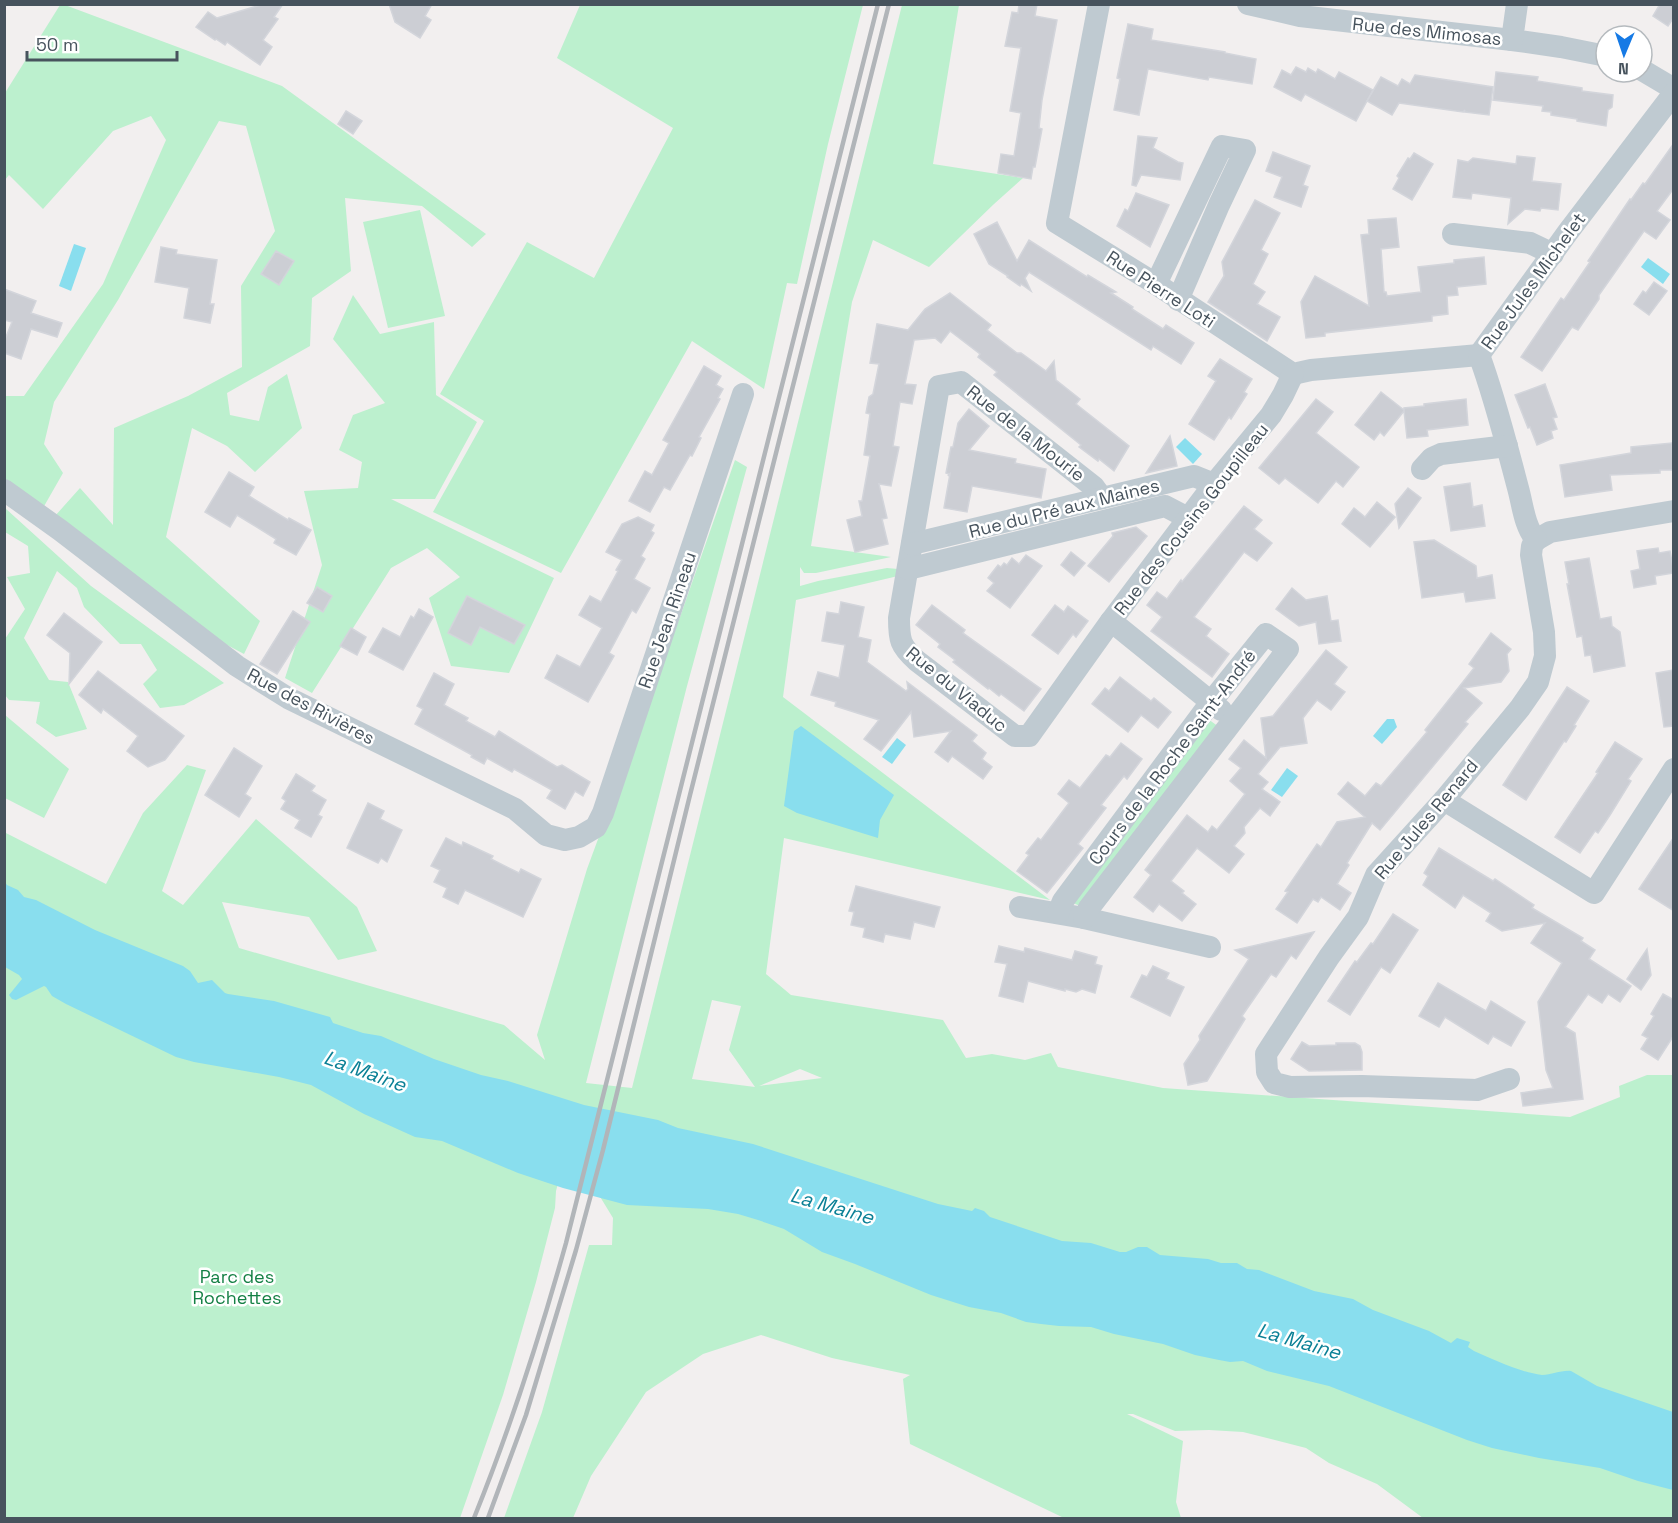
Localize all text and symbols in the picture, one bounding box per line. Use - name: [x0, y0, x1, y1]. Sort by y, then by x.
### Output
- street label: Rue des Mimosas: [1351, 12, 1503, 50]
- scale bar: [27, 24, 177, 62]
- north arrow: [1594, 24, 1654, 84]
- text: 50 m: [36, 33, 78, 56]
- text: N: [1618, 58, 1629, 79]
- street label: Rue Jules Michelet: [1476, 208, 1590, 354]
- street label: Rue Pierre Loti: [1102, 245, 1220, 333]
- street label: Rue de la Mourie: [962, 380, 1090, 486]
- street label: Rue des Cousins Goupilleau: [1109, 418, 1273, 620]
- street label: Rue du Pré aux Maines: [966, 473, 1162, 543]
- street label: Rue Jean Rineau: [633, 549, 701, 691]
- street label: Rue du Viaduc: [902, 641, 1012, 737]
- street label: Cours de la Roche Saint-André: [1083, 645, 1261, 869]
- street label: Rue des Rivières: [243, 663, 379, 749]
- street label: Rue Jules Renard: [1369, 754, 1483, 884]
- water label: La Maine: [320, 1044, 411, 1098]
- water label: La Maine: [787, 1182, 878, 1231]
- park label: Parc des Rochettes: [192, 1265, 282, 1309]
- water label: La Maine: [1254, 1317, 1345, 1366]

